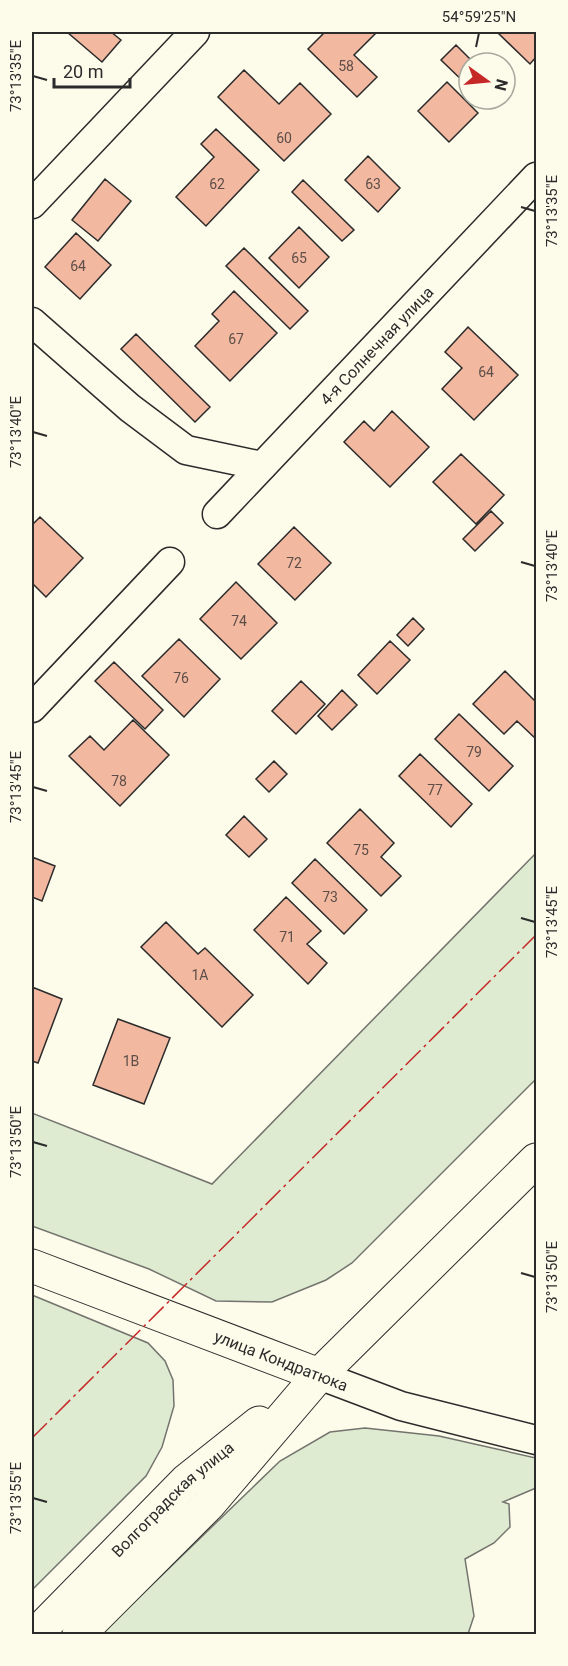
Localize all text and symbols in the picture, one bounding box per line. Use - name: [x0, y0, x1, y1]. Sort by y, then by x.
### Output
- text: 54°59'25"N: [442, 8, 516, 26]
- text: 73°13'35"E: [7, 39, 25, 112]
- scale bar: [54, 51, 130, 89]
- north arrow: [457, 51, 517, 111]
- house number: 58: [338, 58, 354, 74]
- text: 20 m: [63, 61, 103, 82]
- text: N: [490, 77, 512, 93]
- house number: 60: [276, 130, 292, 146]
- text: 73°13'35"E: [543, 174, 561, 247]
- house number: 62: [209, 176, 225, 192]
- house number: 63: [365, 176, 381, 192]
- house number: 65: [291, 250, 307, 266]
- house number: 64: [70, 258, 86, 274]
- street label: 4-я Солнечная улица: [316, 282, 437, 409]
- house number: 67: [228, 331, 244, 347]
- house number: 64: [478, 364, 494, 380]
- text: 73°13'40"E: [7, 395, 25, 468]
- text: 73°13'40"E: [543, 529, 561, 602]
- house number: 72: [286, 555, 302, 571]
- house number: 74: [231, 613, 247, 629]
- house number: 76: [173, 670, 189, 686]
- house number: 79: [466, 744, 482, 760]
- text: 73°13'45"E: [7, 750, 25, 823]
- house number: 78: [111, 773, 127, 789]
- house number: 77: [427, 782, 443, 798]
- house number: 75: [353, 842, 369, 858]
- text: 73°13'45"E: [543, 885, 561, 958]
- house number: 73: [322, 889, 338, 905]
- house number: 71: [279, 929, 295, 945]
- house number: 1А: [191, 967, 209, 983]
- house number: 1В: [123, 1053, 139, 1069]
- text: 73°13'50"E: [7, 1105, 25, 1178]
- text: 73°13'50"E: [543, 1240, 561, 1313]
- street label: улица Кондратюка: [211, 1327, 351, 1395]
- street label: Волгоградская улица: [107, 1438, 237, 1561]
- text: 73°13'55"E: [7, 1461, 25, 1534]

